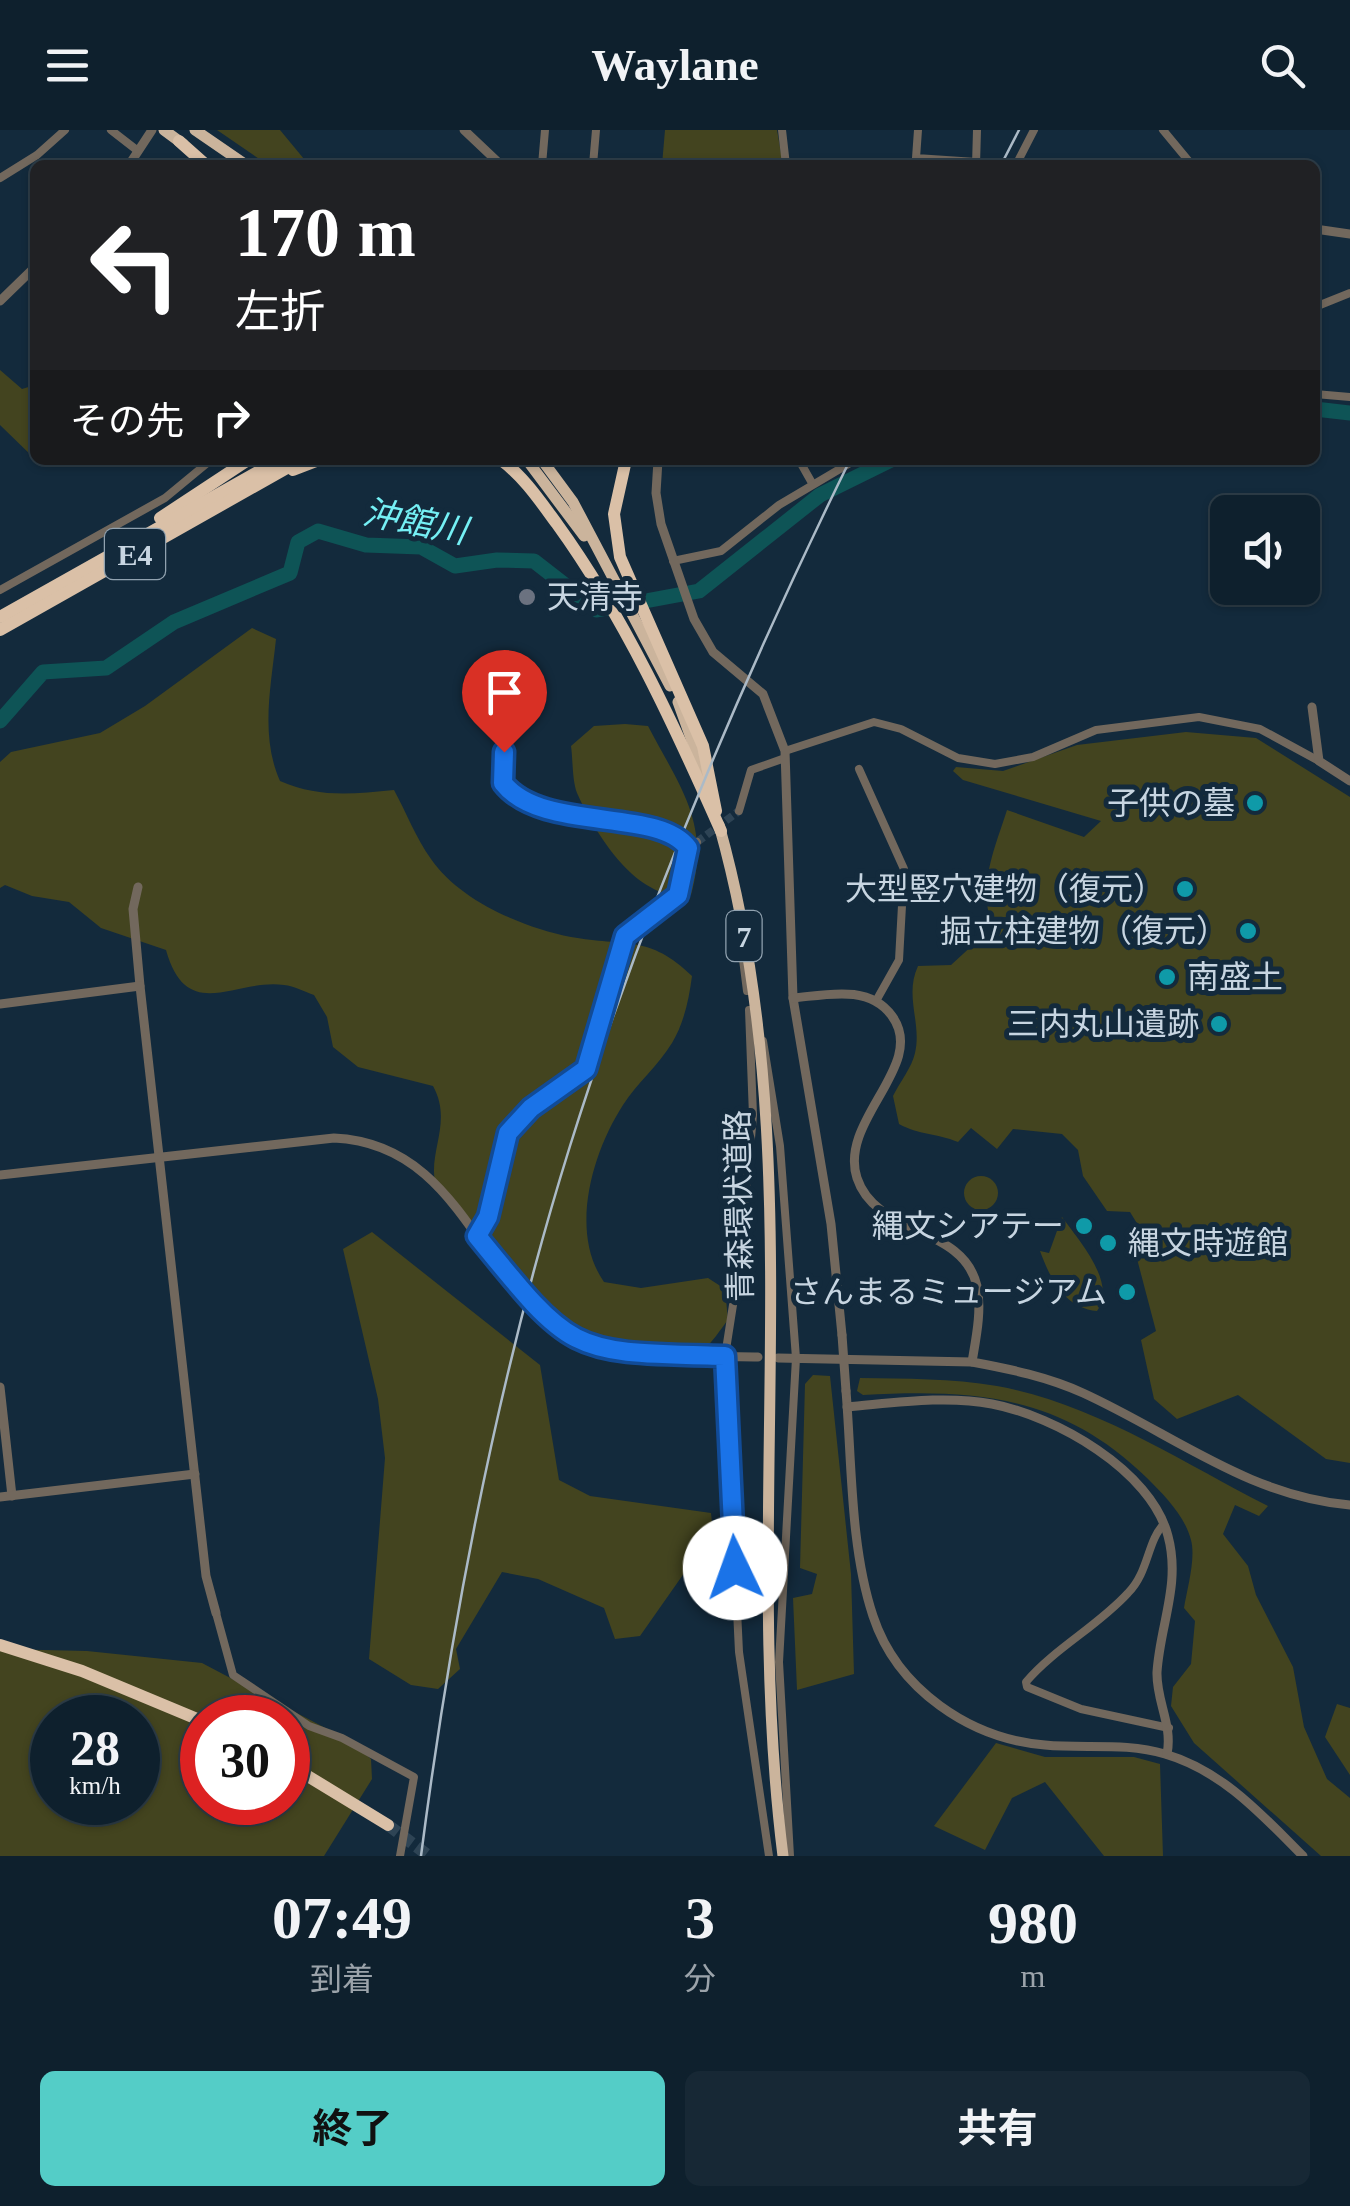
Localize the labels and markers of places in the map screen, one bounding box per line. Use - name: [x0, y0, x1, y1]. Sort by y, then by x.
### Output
- place label: 天清寺: [547, 579, 643, 615]
- marker: 天清寺: [516, 586, 538, 608]
- pin: [462, 650, 547, 753]
- place label: 子供の墓: [1107, 785, 1235, 821]
- marker: 子供の墓: [1244, 792, 1266, 814]
- place label: 大型竪穴建物（復元）: [845, 871, 1165, 907]
- marker: 大型竪穴建物（復元）: [1174, 878, 1196, 900]
- place label: 掘立柱建物（復元）: [940, 913, 1228, 949]
- marker: 掘立柱建物（復元）: [1237, 920, 1259, 942]
- place label: 南盛土: [1187, 959, 1283, 995]
- marker: 南盛土: [1156, 966, 1178, 988]
- place label: 三内丸山遺跡: [1007, 1006, 1199, 1042]
- marker: 三内丸山遺跡: [1208, 1013, 1230, 1035]
- place label: 縄文シアテー: [872, 1208, 1064, 1244]
- marker: 縄文シアテー: [1073, 1215, 1095, 1237]
- place label: 縄文時遊館: [1128, 1225, 1288, 1261]
- marker: 縄文時遊館: [1097, 1232, 1119, 1254]
- place label: さんまるミュージアム: [790, 1274, 1107, 1310]
- marker: さんまるミュージアム: [1116, 1281, 1138, 1303]

